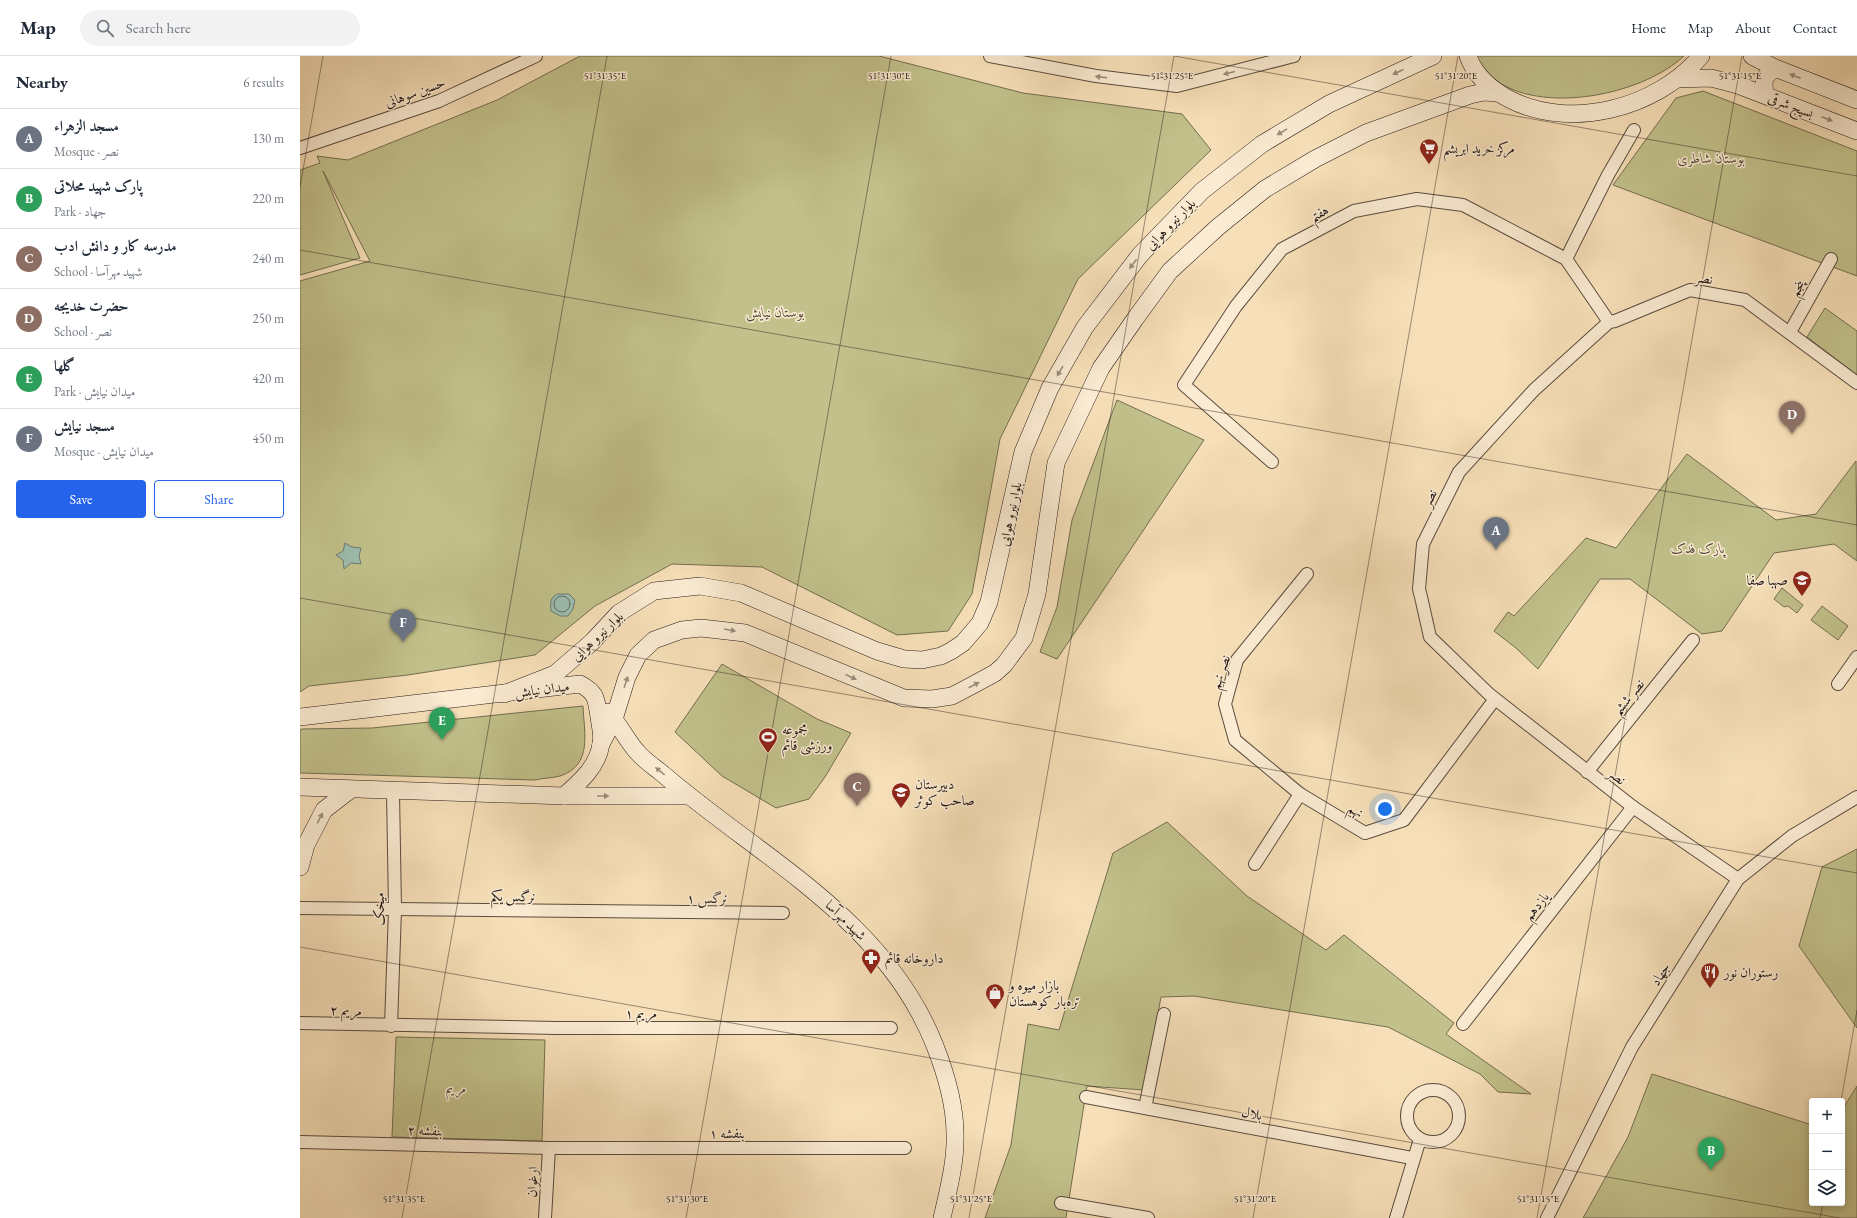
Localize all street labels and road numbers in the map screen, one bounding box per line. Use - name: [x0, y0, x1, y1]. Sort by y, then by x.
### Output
- street label: حسین سوهانی: [382, 73, 448, 111]
- street label: بسیج شرقی: [1764, 88, 1816, 126]
- street label: بلوار نیرو هوایی: [1141, 194, 1200, 254]
- street label: هفتم: [1306, 200, 1334, 230]
- street label: نصر: [1692, 268, 1714, 289]
- street label: پنجم: [1785, 275, 1814, 302]
- street label: بلوار نیرو هوایی: [994, 480, 1027, 548]
- street label: نصر: [1416, 486, 1442, 512]
- street label: بلوار نیرو هوایی: [567, 607, 628, 666]
- street label: نصر نهم: [1206, 652, 1239, 693]
- street label: نصر ششم: [1608, 675, 1652, 722]
- street label: میدان نیایش: [513, 677, 571, 702]
- street label: نصر: [1602, 762, 1630, 789]
- street label: نهم: [1342, 798, 1367, 826]
- street label: نرگس یکم: [490, 887, 536, 910]
- street label: یازدهم: [1519, 887, 1558, 927]
- street label: نرگس ۱: [687, 889, 727, 908]
- street label: میخک: [370, 892, 388, 926]
- street label: شهید مهرآسا: [821, 896, 871, 945]
- street label: جهاد: [1646, 959, 1674, 989]
- street label: مریم ۲: [330, 1000, 362, 1024]
- street label: مریم ۱: [625, 1004, 657, 1026]
- street label: بلال: [1240, 1102, 1264, 1124]
- street label: بنفشه ۲: [407, 1120, 443, 1140]
- street label: بنفشه ۱: [709, 1124, 745, 1142]
- street label: ارغوان: [522, 1166, 542, 1198]

